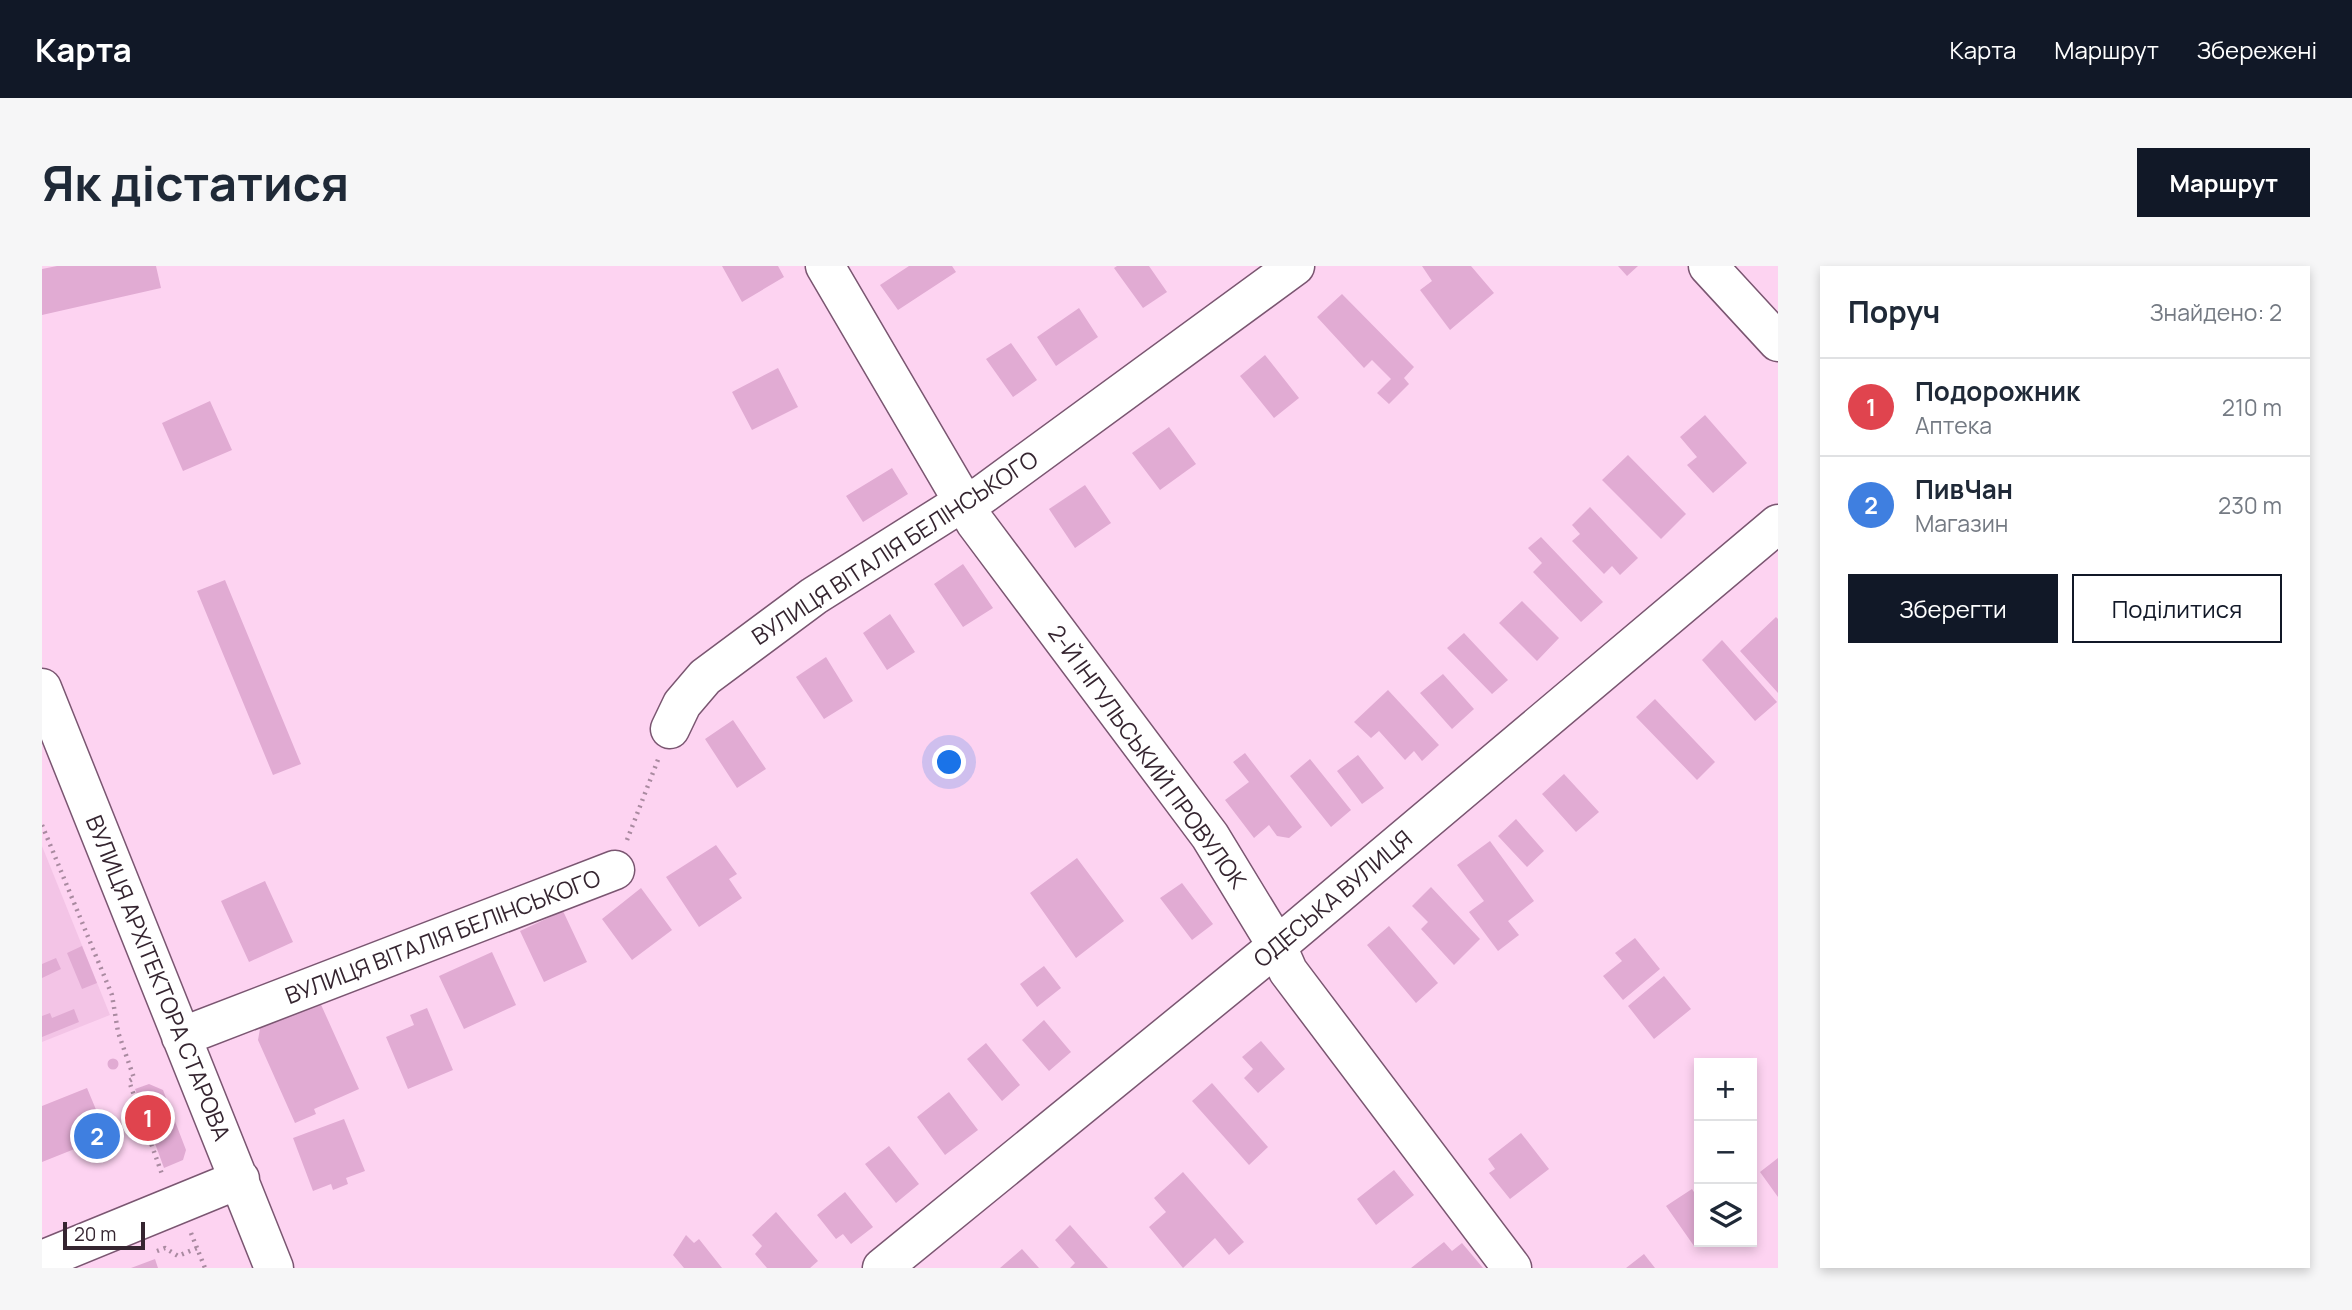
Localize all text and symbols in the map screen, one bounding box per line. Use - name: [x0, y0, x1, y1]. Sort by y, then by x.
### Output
- text: Карта: [35, 27, 132, 72]
- text: Карта: [1950, 33, 2016, 66]
- text: Маршрут: [2054, 33, 2159, 66]
- text: Збережені: [2197, 33, 2317, 66]
- button: Маршрут: [2137, 148, 2310, 217]
- text: Як дістатися: [42, 149, 349, 216]
- text: Поруч: [1848, 291, 1940, 332]
- text: Знайдено: 2: [2150, 296, 2282, 328]
- text: Подорожник: [1915, 373, 2080, 409]
- text: 1: [1866, 391, 1876, 423]
- text: 210 m: [2222, 391, 2282, 423]
- text: Аптека: [1915, 409, 1992, 441]
- street label: ВУЛИЦЯ ВІТАЛІЯ БЕЛІНСЬКОГО: [745, 442, 1044, 652]
- text: ПивЧан: [1915, 471, 2013, 507]
- text: 2: [1864, 489, 1878, 521]
- text: 230 m: [2218, 489, 2282, 521]
- text: Магазин: [1915, 507, 2008, 539]
- button: Зберегти: [1848, 574, 2058, 643]
- button: Поділитися: [2072, 574, 2282, 643]
- street label: 2-Й ІНГУЛЬСЬКИЙ ПРОВУЛОК: [1041, 618, 1255, 895]
- your location: [932, 745, 966, 779]
- street label: ВУЛИЦЯ АРХІТЕКТОРА СТАРОВА: [79, 810, 239, 1145]
- street label: ОДЕСЬКА ВУЛИЦЯ: [1246, 822, 1418, 974]
- street label: ВУЛИЦЯ ВІТАЛІЯ БЕЛІНСЬКОГО: [280, 861, 605, 1011]
- map controls: [1694, 1058, 1757, 1247]
- button: +: [1694, 1058, 1757, 1121]
- pin: 1: [125, 1092, 171, 1144]
- pin: 2: [74, 1110, 120, 1162]
- button: −: [1694, 1121, 1757, 1184]
- button: layers: [1694, 1184, 1757, 1247]
- scale bar: [63, 1219, 145, 1251]
- text: 20 m: [74, 1221, 116, 1247]

